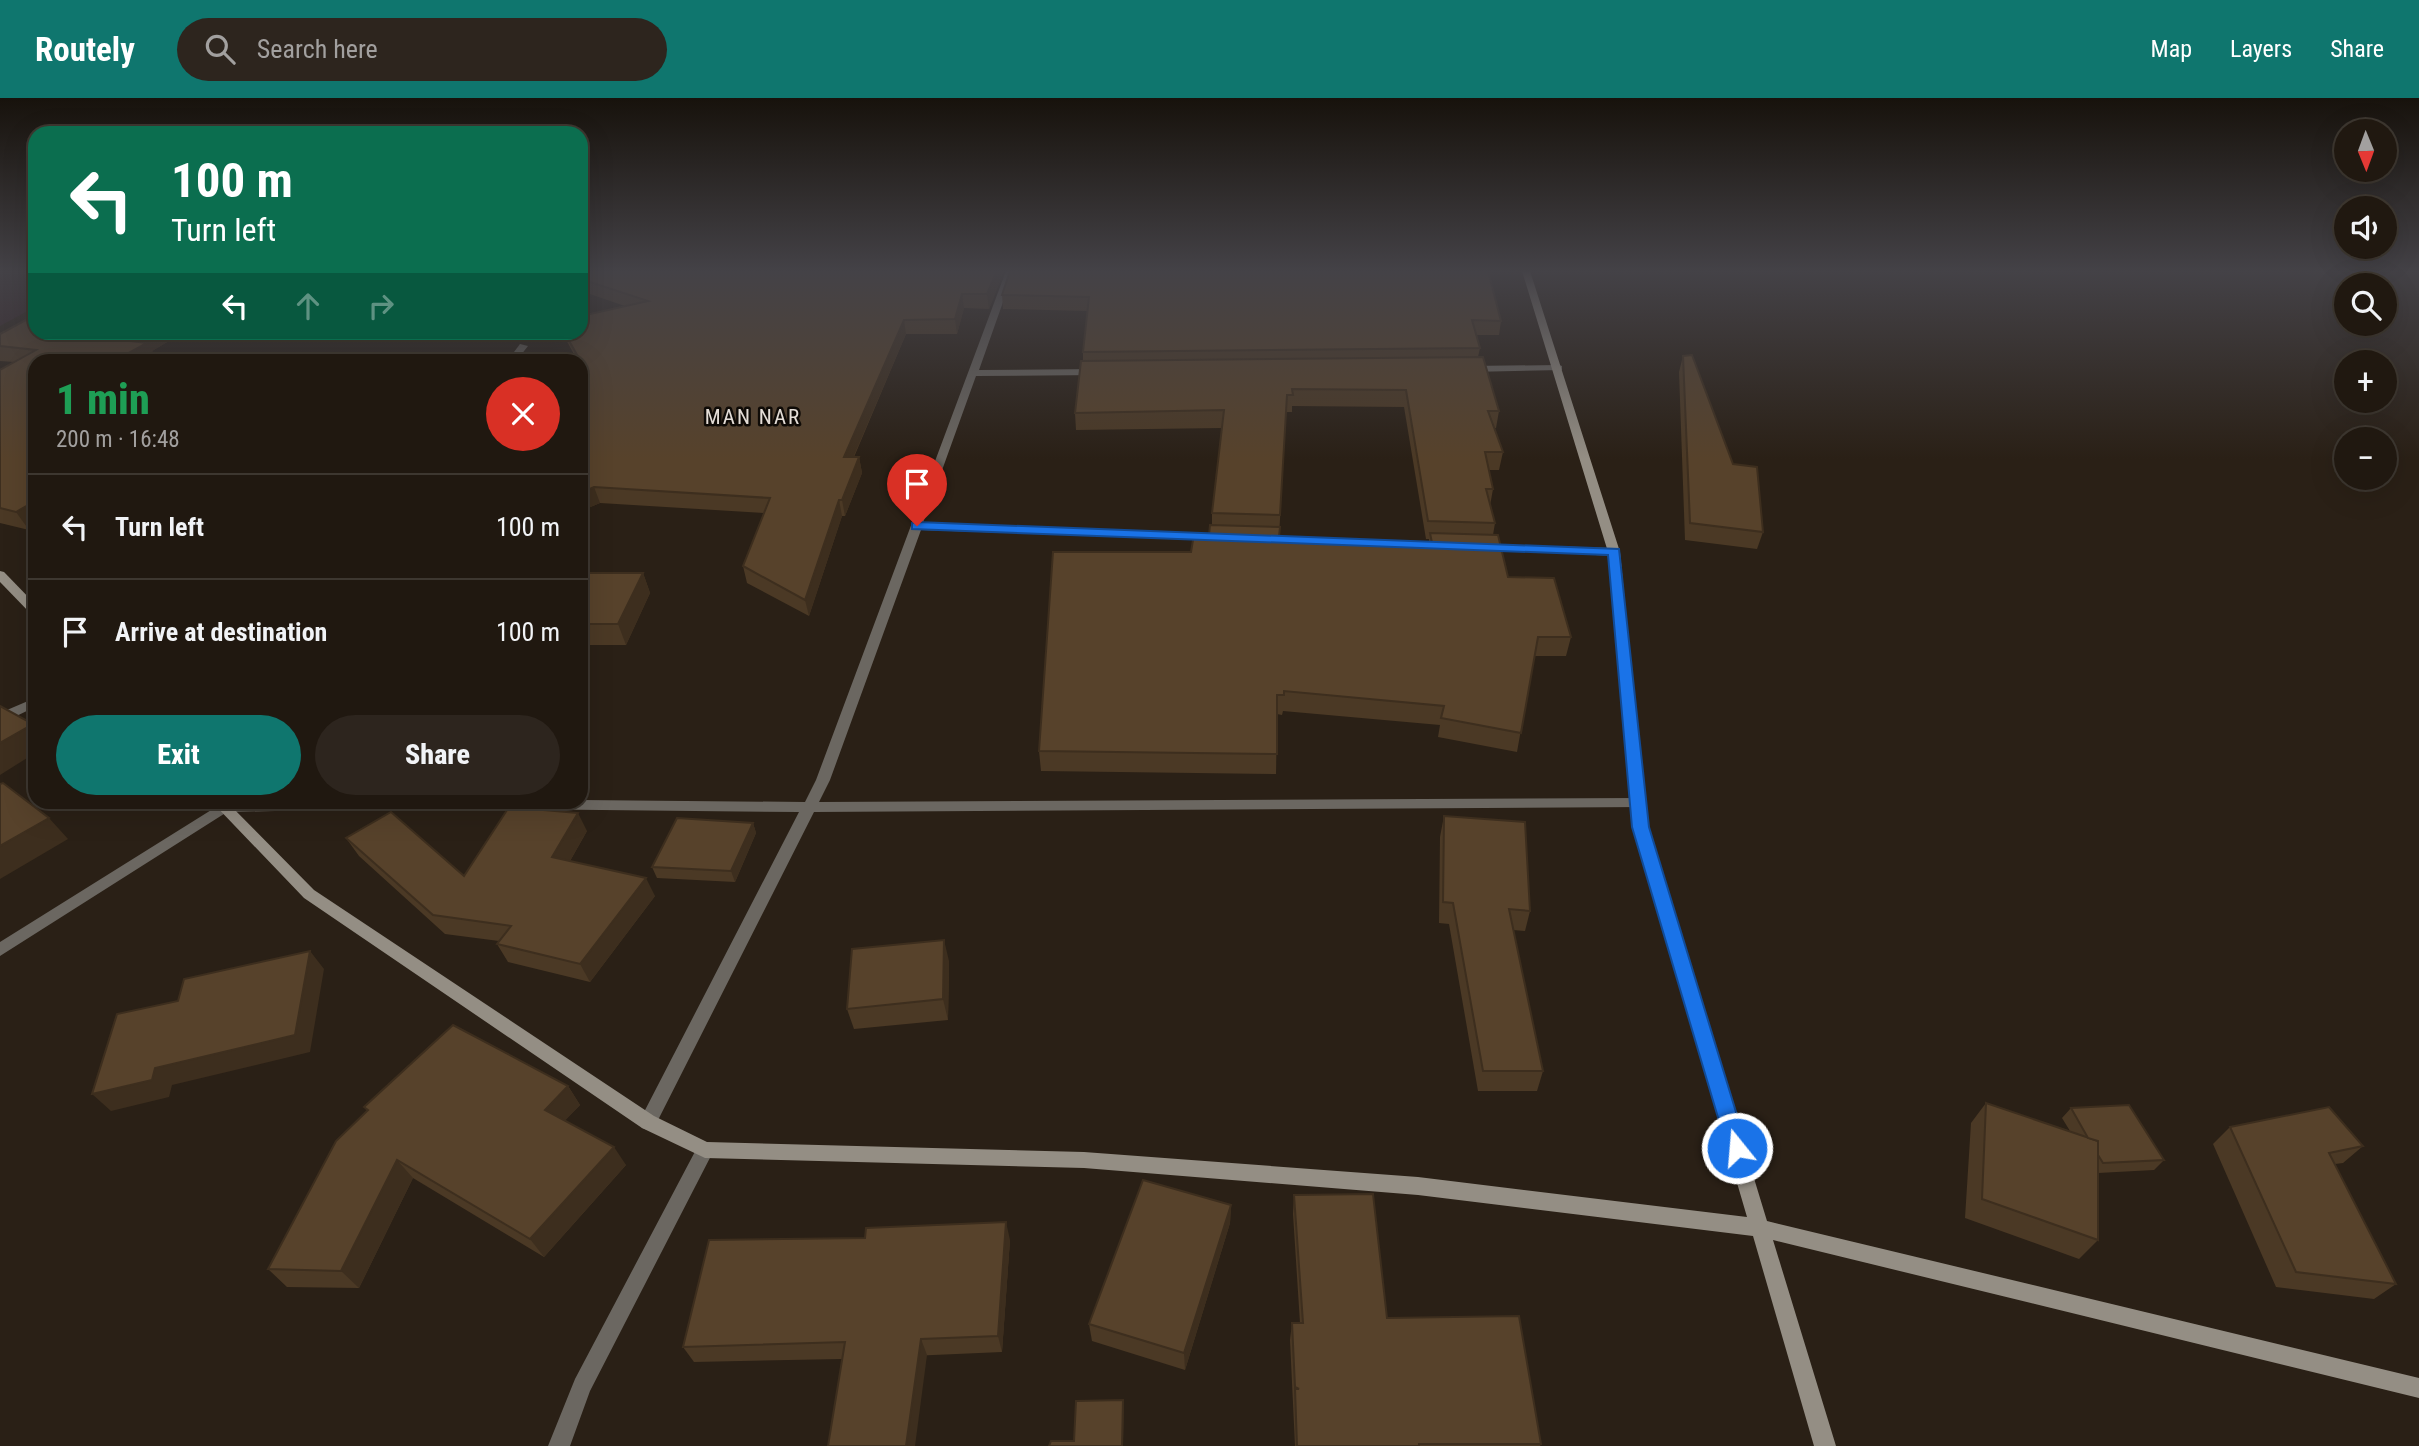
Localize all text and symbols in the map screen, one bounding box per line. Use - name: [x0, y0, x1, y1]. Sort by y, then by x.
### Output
- search box: [177, 18, 667, 81]
- text: Routely: [35, 30, 135, 69]
- icon: search: [201, 30, 239, 68]
- text: Search here: [257, 34, 378, 64]
- text: Map: [2151, 35, 2192, 63]
- text: Layers: [2230, 35, 2292, 63]
- text: Share: [2330, 35, 2384, 63]
- north arrow: [2334, 119, 2398, 182]
- map controls: [2334, 119, 2397, 490]
- text: 100 m: [171, 152, 293, 209]
- icon: left: [56, 154, 147, 245]
- button: sound: [2334, 196, 2397, 259]
- text: Turn left: [171, 211, 276, 249]
- button: search: [2334, 273, 2397, 336]
- icon: left: [216, 287, 254, 325]
- icon: ahead: [289, 287, 327, 325]
- icon: right: [362, 287, 400, 325]
- button: +: [2334, 350, 2397, 413]
- text: 1 min: [56, 375, 150, 424]
- button: close: [486, 377, 560, 451]
- district label: MAN NAR: [705, 405, 801, 429]
- text: 200 m · 16:48: [56, 426, 180, 453]
- button: −: [2334, 427, 2397, 490]
- pin: [887, 454, 947, 526]
- icon: arrive: [898, 465, 936, 503]
- icon: left: [56, 508, 94, 546]
- text: Turn left: [115, 512, 204, 542]
- text: 100 m: [496, 512, 560, 542]
- icon: arrive: [56, 613, 94, 651]
- text: Arrive at destination: [115, 617, 327, 647]
- text: 100 m: [496, 617, 560, 647]
- button: Exit: [56, 715, 301, 795]
- button: Share: [315, 715, 560, 795]
- position arrow: [1700, 1111, 1774, 1185]

